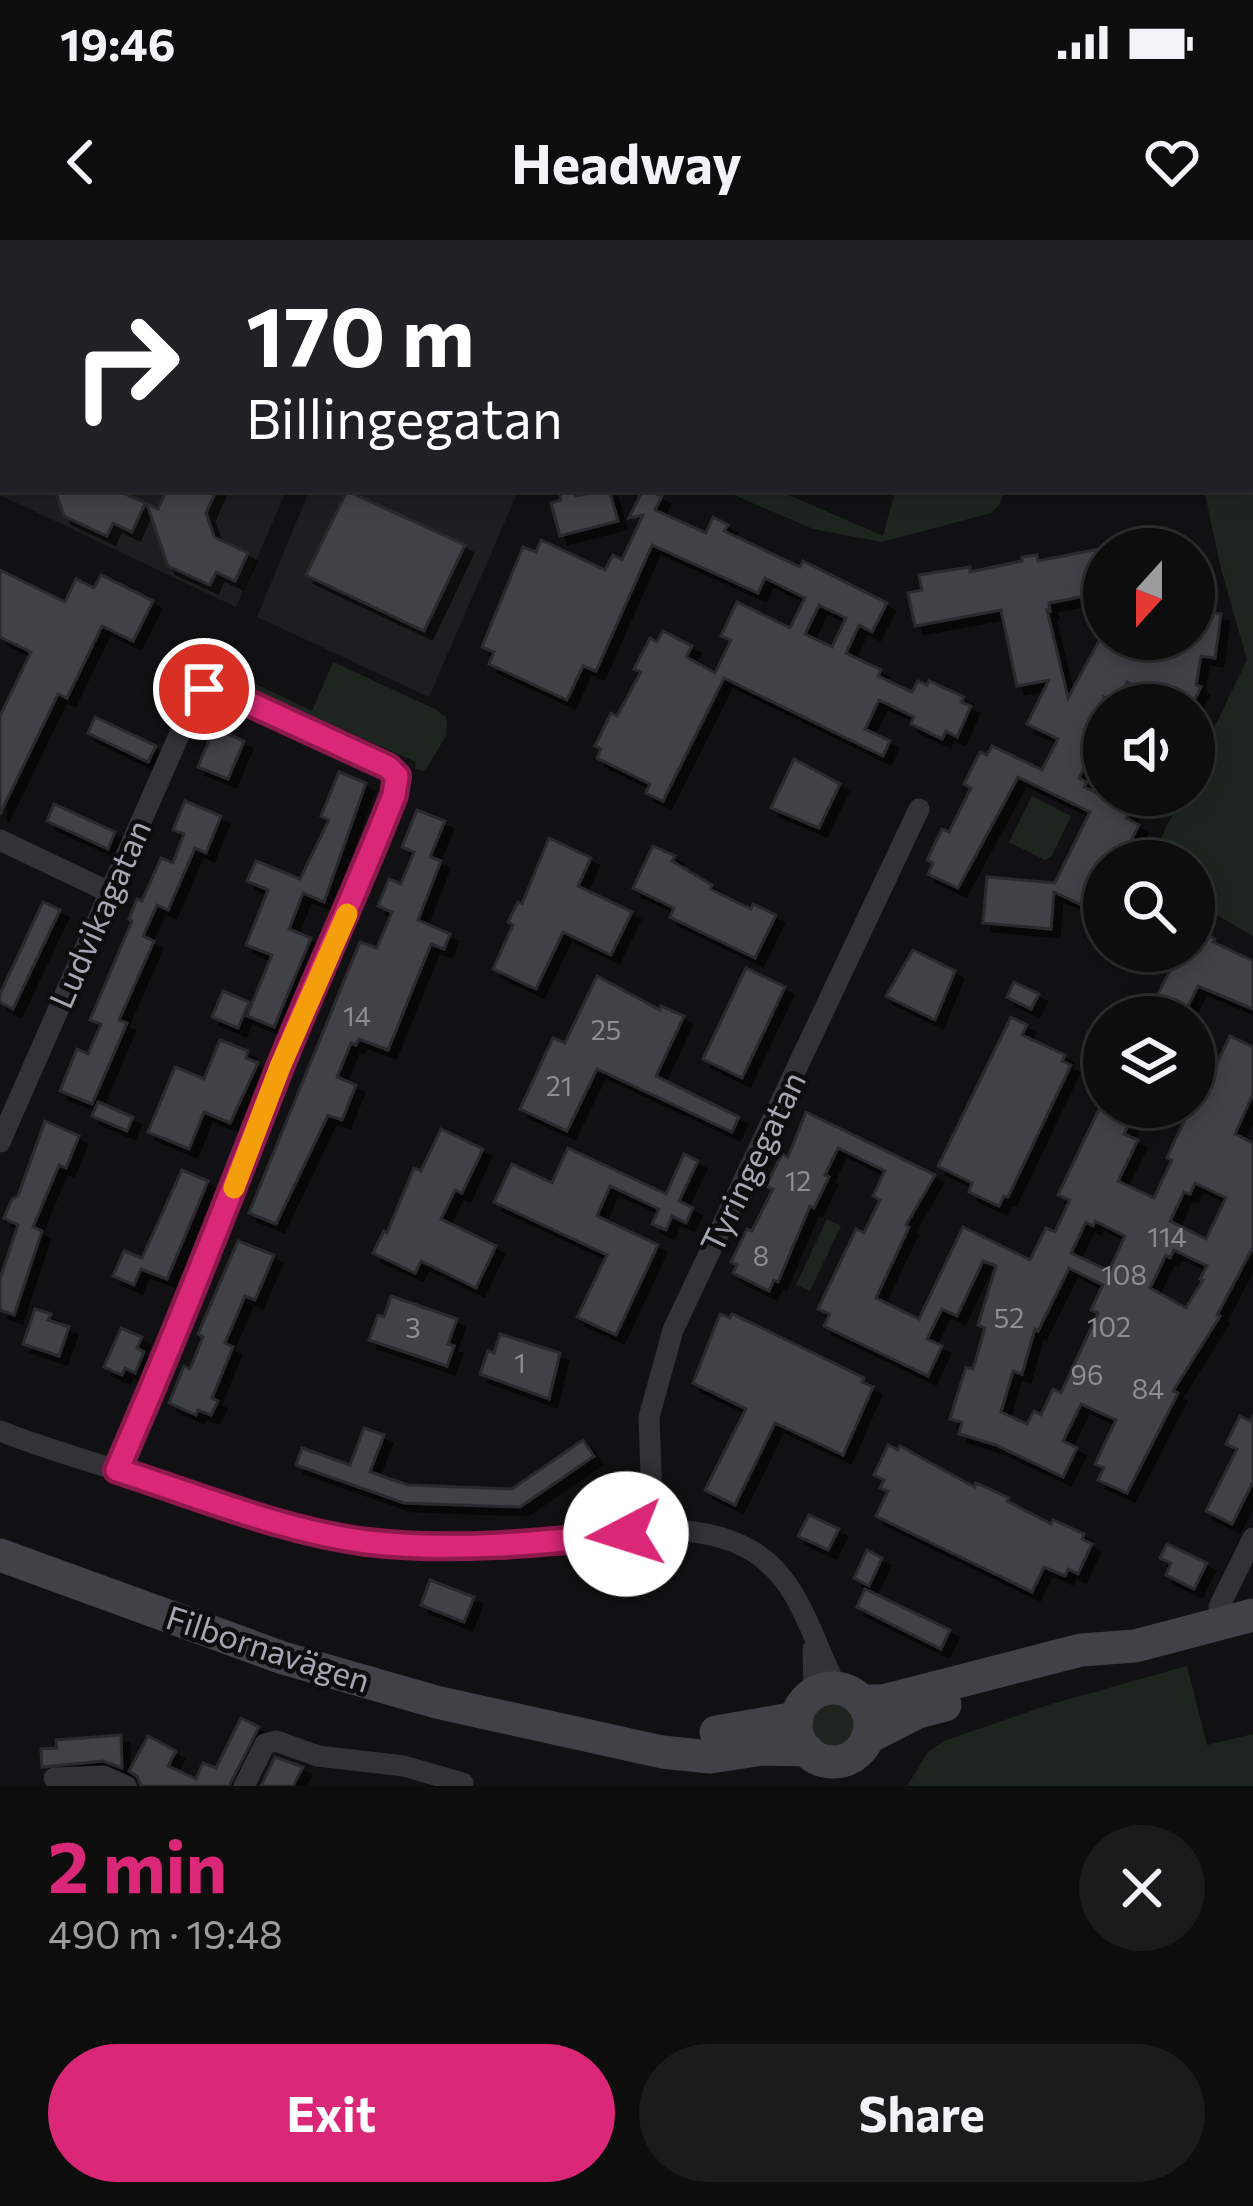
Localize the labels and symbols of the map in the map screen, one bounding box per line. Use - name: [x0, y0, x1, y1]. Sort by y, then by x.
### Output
- north arrow: [1083, 528, 1215, 660]
- pin: [153, 638, 255, 740]
- street label: Ludvikagatan: [39, 813, 158, 1014]
- house number: 14: [343, 999, 371, 1032]
- house number: 25: [591, 1013, 621, 1046]
- street label: Tyringegatan: [690, 1064, 813, 1259]
- house number: 21: [546, 1069, 572, 1102]
- house number: 12: [785, 1164, 811, 1197]
- house number: 114: [1147, 1220, 1187, 1253]
- house number: 8: [753, 1239, 769, 1272]
- house number: 108: [1101, 1258, 1147, 1291]
- house number: 52: [994, 1301, 1024, 1334]
- house number: 102: [1087, 1310, 1131, 1343]
- house number: 3: [405, 1311, 421, 1344]
- house number: 1: [514, 1346, 526, 1379]
- house number: 96: [1071, 1358, 1103, 1391]
- house number: 84: [1132, 1372, 1164, 1405]
- position arrow: [563, 1471, 689, 1597]
- street label: Filbornavägen: [162, 1595, 375, 1700]

